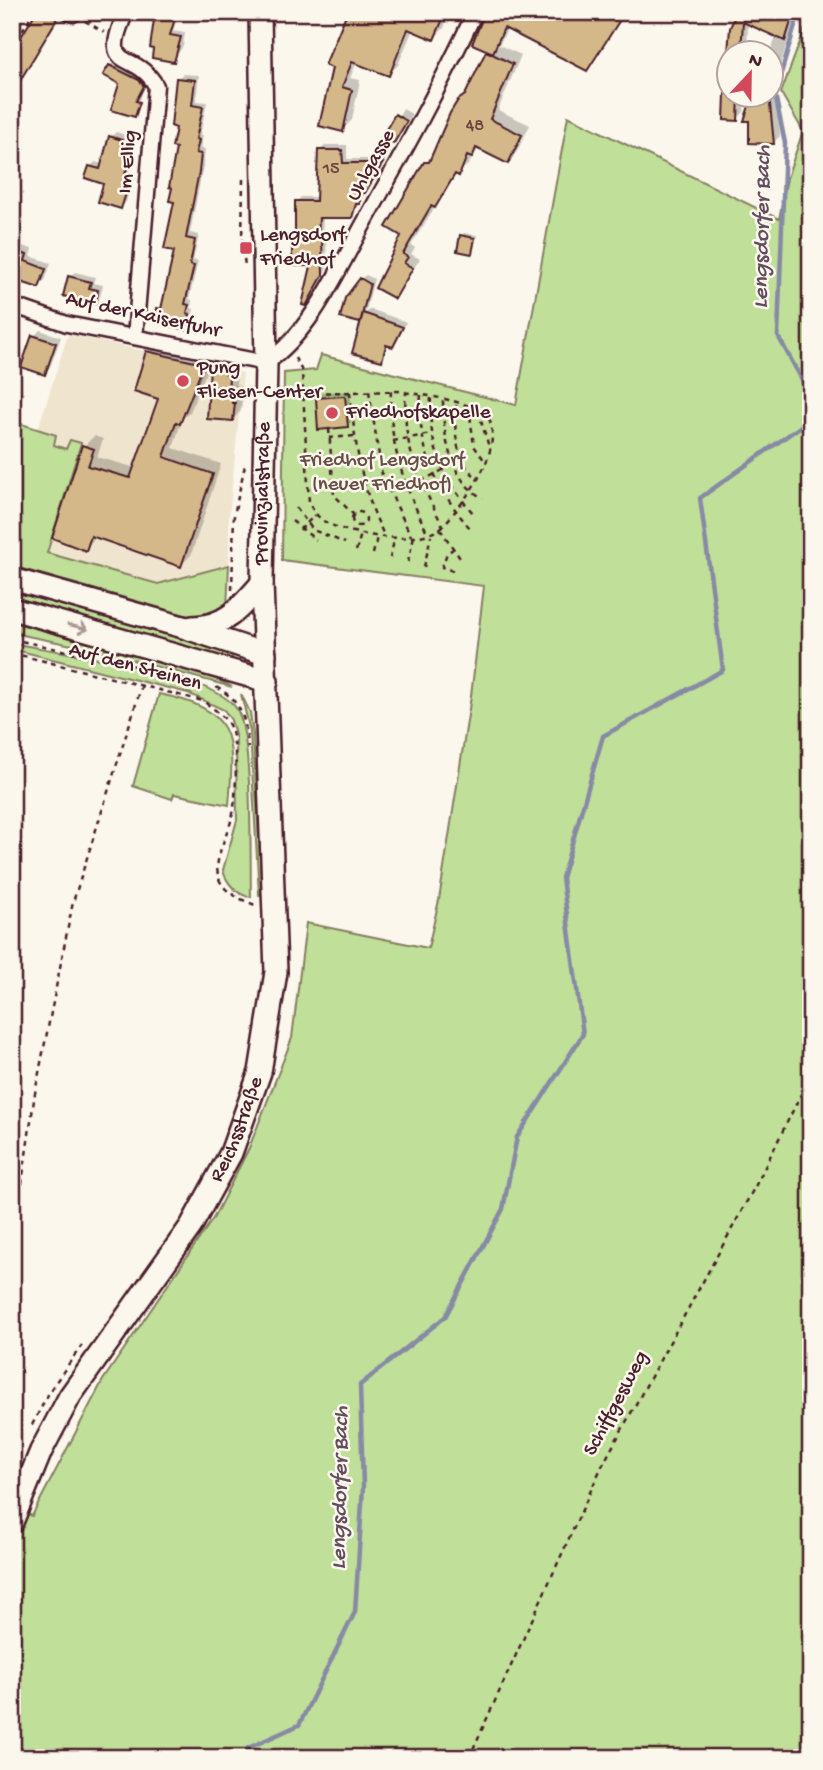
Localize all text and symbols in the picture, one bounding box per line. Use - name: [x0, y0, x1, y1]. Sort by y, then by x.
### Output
- north arrow: [714, 38, 784, 108]
- text: N: [745, 48, 765, 74]
- house number: 48: [466, 116, 484, 137]
- street label: Uhlgasse: [342, 125, 402, 206]
- street label: Im Ellig: [114, 129, 144, 195]
- water label: Lengsdorfer Bach: [748, 144, 778, 309]
- house number: 15: [322, 159, 339, 180]
- place label: Lengsdorf Friedhof: [259, 224, 347, 273]
- marker: Lengsdorf Friedhof: [238, 240, 254, 256]
- street label: Auf der Kaiserfuhr: [63, 287, 224, 345]
- place label: Pung Fliesen-Center: [196, 357, 324, 406]
- marker: Pung Fliesen-Center: [175, 373, 191, 389]
- place label: Friedhofskapelle: [345, 401, 492, 426]
- marker: Friedhofskapelle: [324, 405, 340, 421]
- street label: Provinzialstraße: [250, 421, 277, 566]
- park label: Friedhof Lengsdorf (neuer Friedhof): [299, 449, 466, 498]
- one-way arrow: [66, 621, 89, 634]
- street label: Auf den Steinen: [66, 638, 204, 698]
- street label: Reichsstraße: [205, 1072, 270, 1187]
- street label: Schiffgesweg: [579, 1347, 655, 1461]
- water label: Lengsdorfer Bach: [326, 1405, 356, 1570]

